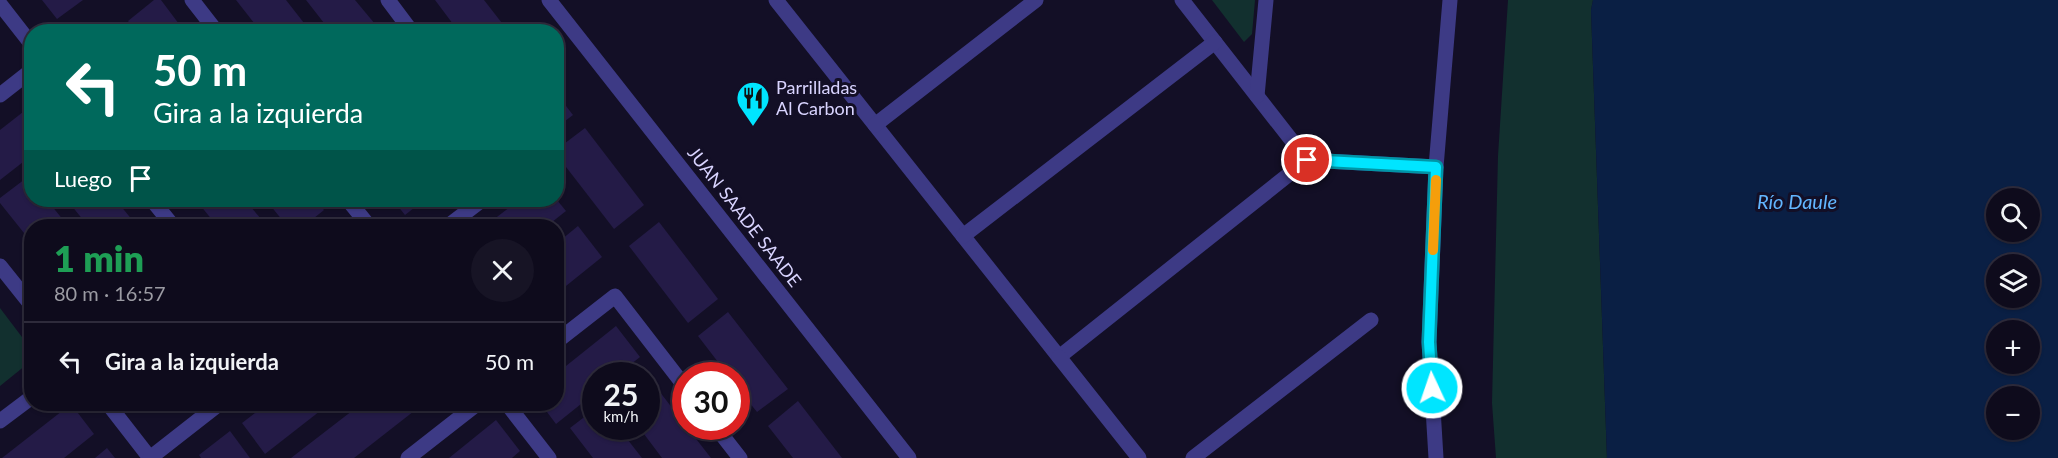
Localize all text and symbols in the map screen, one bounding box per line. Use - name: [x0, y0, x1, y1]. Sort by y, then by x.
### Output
- text: 50 m: [153, 45, 247, 95]
- icon: left: [54, 48, 132, 126]
- place label: Parrilladas Al Carbon: [776, 76, 857, 119]
- restaurant icon: Parrilladas Al Carbon: [735, 80, 771, 127]
- text: Gira a la izquierda: [153, 96, 363, 129]
- pin: [1281, 134, 1332, 185]
- street label: JUAN SAADE SAADE: [683, 142, 806, 291]
- icon: arrive: [1290, 143, 1323, 176]
- icon: arrive: [124, 162, 157, 195]
- text: Luego: [54, 165, 112, 192]
- map controls: [1986, 188, 2040, 440]
- button: search: [1986, 188, 2040, 242]
- water label: Río Daule: [1757, 189, 1837, 213]
- text: 1 min: [54, 236, 144, 280]
- button: close: [471, 239, 534, 302]
- button: layers: [1986, 254, 2040, 308]
- text: 80 m · 16:57: [54, 281, 166, 305]
- button: +: [1986, 320, 2040, 374]
- icon: left: [54, 345, 87, 378]
- text: Gira a la izquierda: [105, 348, 279, 375]
- text: 50 m: [485, 348, 534, 375]
- position arrow: [1400, 356, 1464, 420]
- speed limit sign: 30: [672, 362, 750, 440]
- text: 25: [604, 376, 638, 412]
- button: −: [1986, 386, 2040, 440]
- text: km/h: [603, 407, 639, 425]

